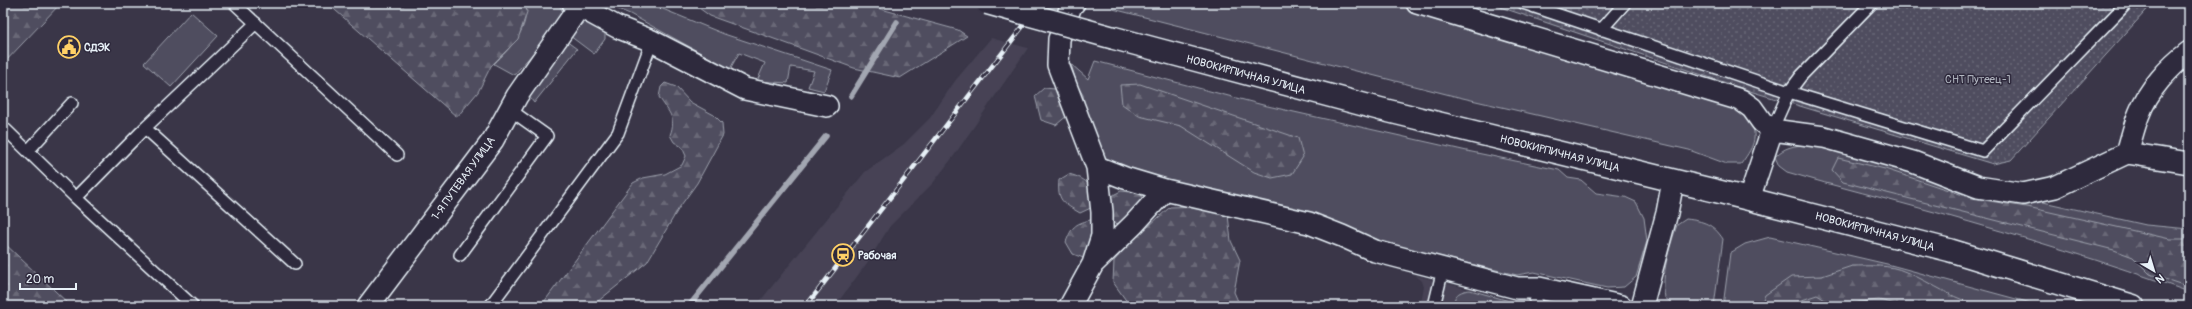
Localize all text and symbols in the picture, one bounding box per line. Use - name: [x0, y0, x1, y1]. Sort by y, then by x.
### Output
- public building icon: СДЭК: [56, 34, 82, 60]
- place label: СДЭК: [84, 41, 110, 54]
- street label: НОВОКИРПИЧНАЯ УЛИЦА: [1185, 52, 1307, 97]
- park label: СНТ Путеец-1: [1945, 73, 2011, 86]
- street label: НОВОКИРПИЧНАЯ УЛИЦА: [1499, 132, 1621, 175]
- street label: 1-Я ПУТЕВАЯ УЛИЦА: [429, 134, 498, 222]
- street label: НОВОКИРПИЧНАЯ УЛИЦА: [1814, 209, 1936, 254]
- station icon: Рабочая: [830, 242, 856, 268]
- place label: Рабочая: [858, 249, 896, 262]
- north arrow: [2134, 251, 2174, 291]
- scale bar: [20, 265, 76, 291]
- text: N: [2152, 271, 2167, 286]
- text: 20 m: [26, 272, 55, 287]

